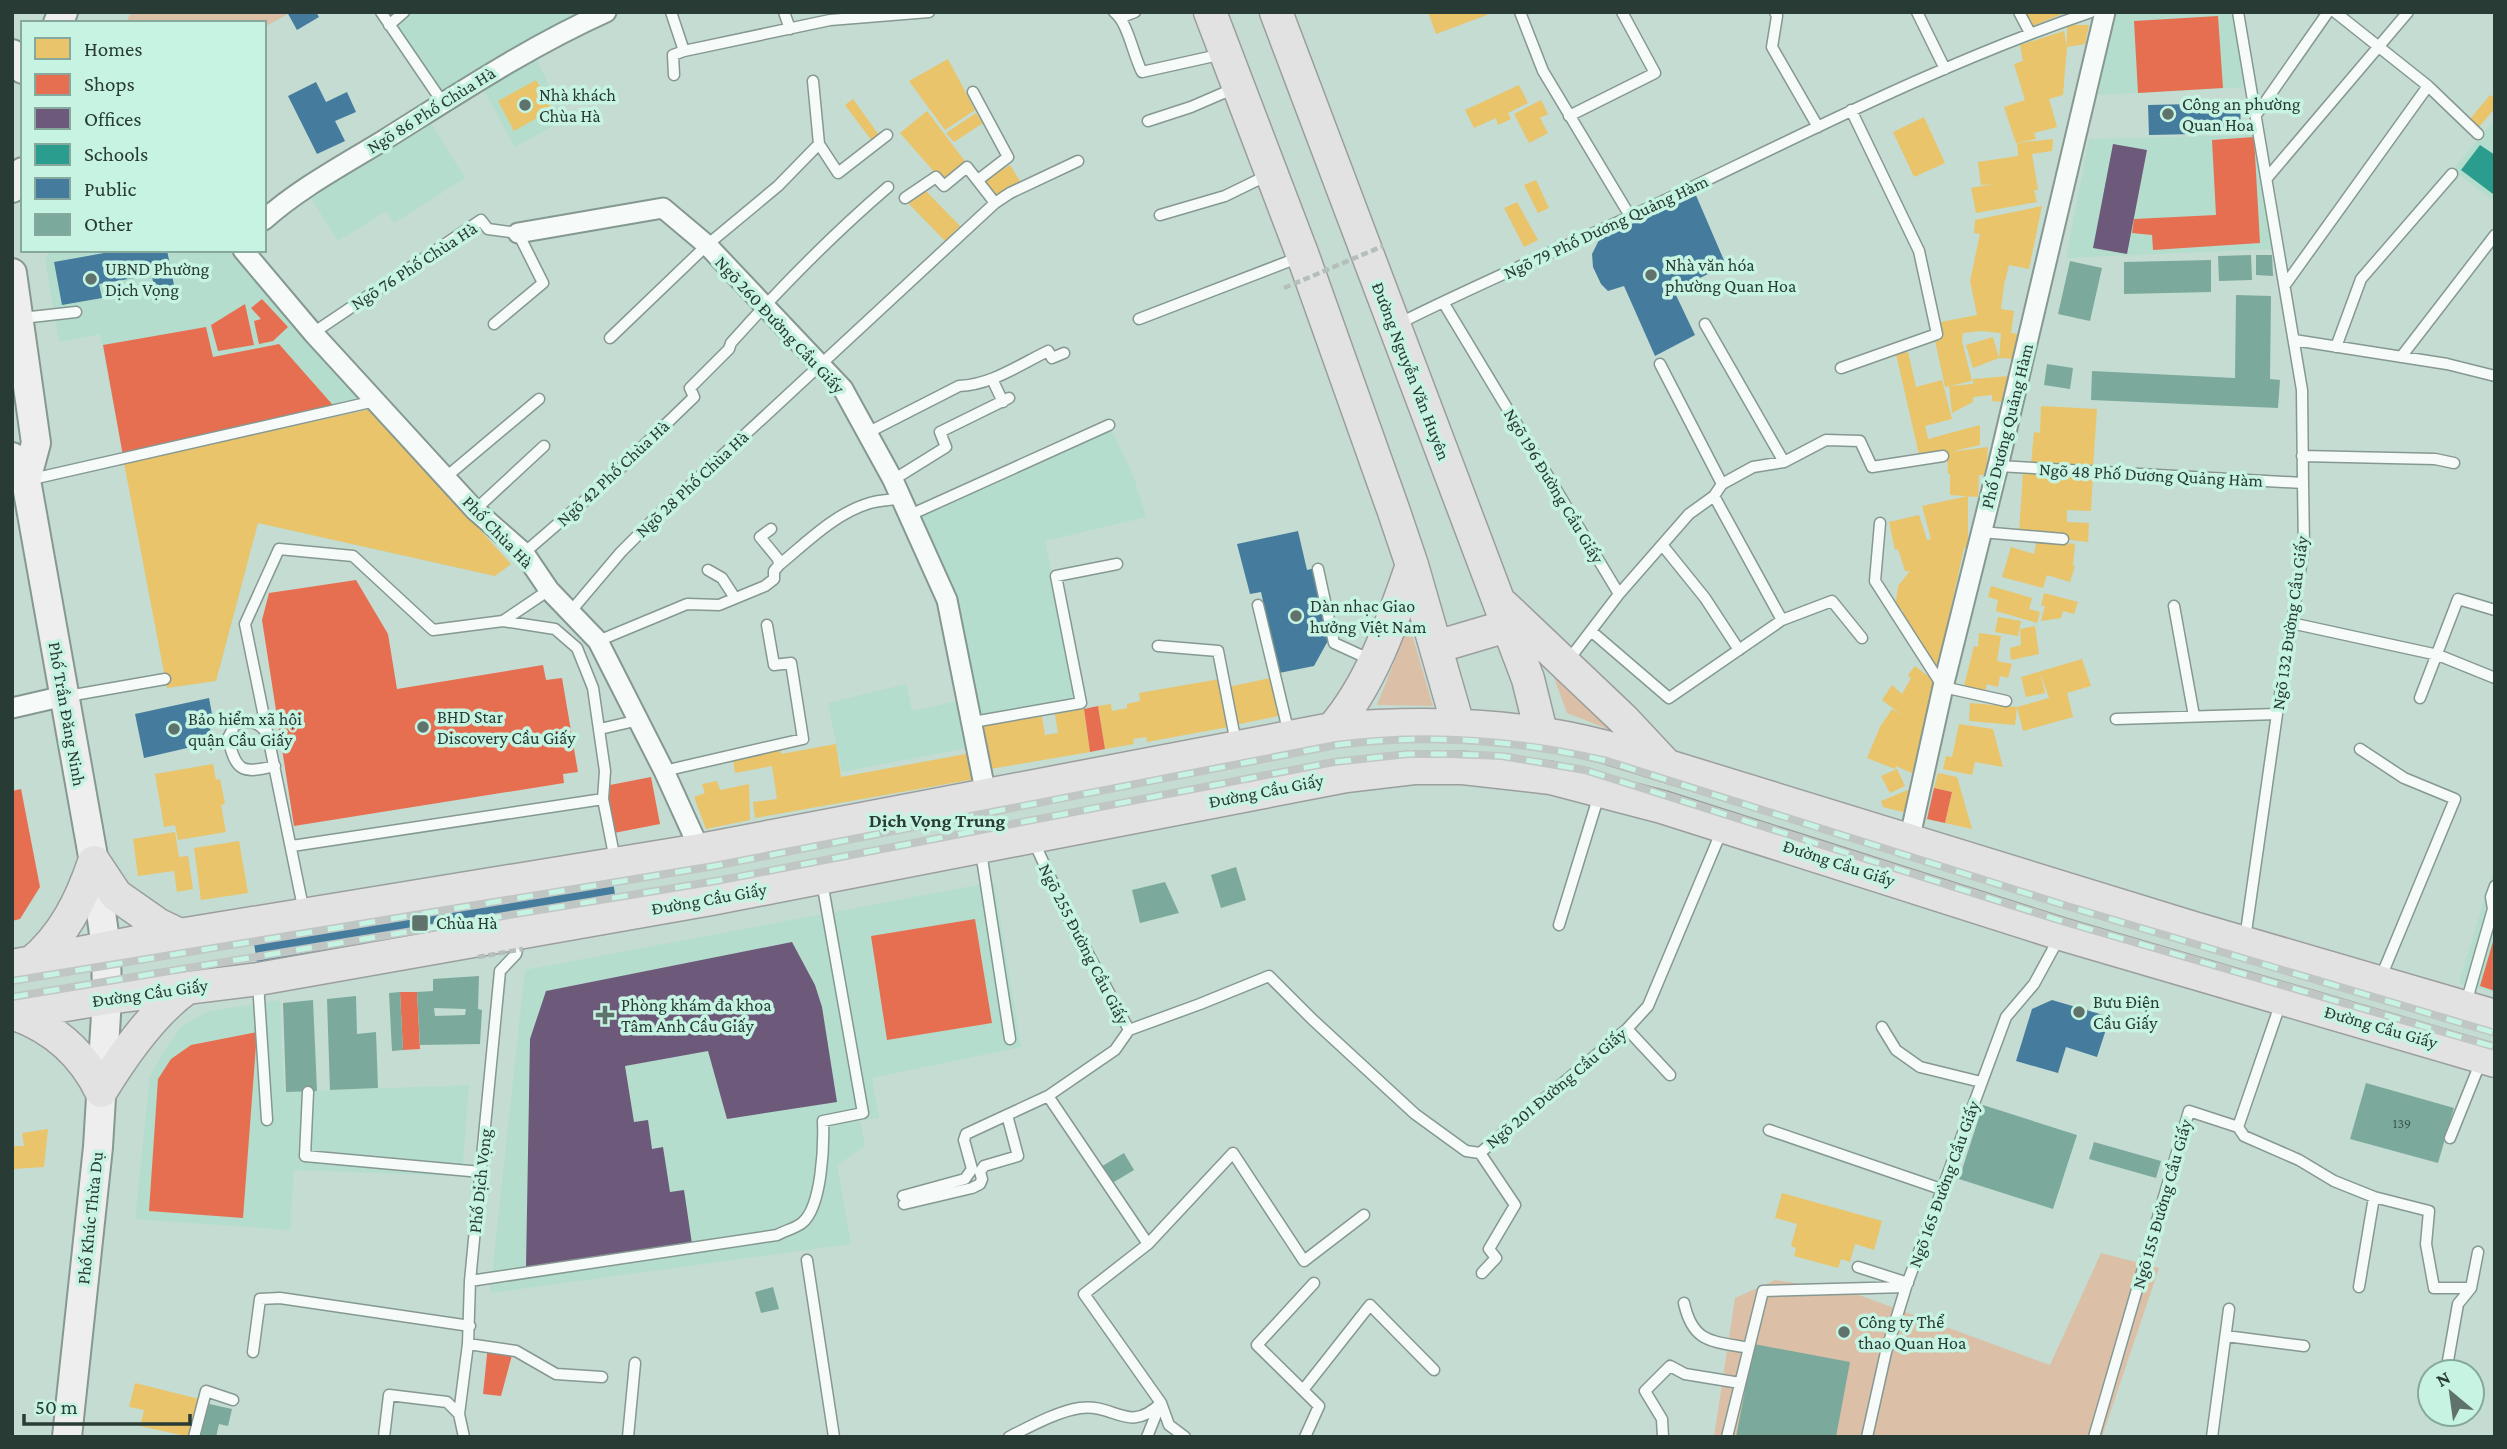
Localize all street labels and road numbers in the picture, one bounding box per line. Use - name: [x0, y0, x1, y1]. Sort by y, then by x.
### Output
- street label: Ngõ 86 Phố Chùa Hà: [363, 62, 499, 158]
- street label: Ngõ 79 Phố Dương Quảng Hàm: [1501, 171, 1712, 283]
- street label: Ngõ 76 Phố Chùa Hà: [347, 218, 481, 314]
- street label: Ngõ 260 Đường Cầu Giấy: [711, 252, 849, 398]
- street label: Đường Nguyễn Văn Huyên: [1368, 279, 1454, 463]
- street label: Phố Dương Quảng Hàm: [1977, 341, 2037, 511]
- street label: Ngõ 196 Đường Cầu Giấy: [1500, 405, 1608, 568]
- street label: Ngõ 42 Phố Chùa Hà: [553, 416, 673, 530]
- street label: Ngõ 28 Phố Chùa Hà: [631, 427, 753, 541]
- street label: Ngõ 48 Phố Dương Quảng Hàm: [2038, 459, 2264, 491]
- street label: Phố Chùa Hà: [459, 492, 537, 572]
- street label: Ngõ 132 Đường Cầu Giấy: [2268, 534, 2312, 711]
- street label: Phố Trần Đăng Ninh: [44, 640, 90, 788]
- street label: Đường Cầu Giấy: [1207, 770, 1326, 812]
- street label: Đường Cầu Giấy: [1780, 835, 1898, 891]
- street label: Ngõ 255 Đường Cầu Giấy: [1035, 860, 1134, 1028]
- street label: Đường Cầu Giấy: [650, 879, 769, 919]
- street label: Đường Cầu Giấy: [91, 975, 210, 1011]
- street label: Đường Cầu Giấy: [2322, 1001, 2440, 1053]
- street label: Ngõ 201 Đường Cầu Giấy: [1482, 1023, 1631, 1153]
- street label: Ngõ 165 Đường Cầu Giấy: [1905, 1097, 1984, 1270]
- street label: Ngõ 155 Đường Cầu Giấy: [2128, 1116, 2196, 1291]
- street label: Phố Dịch Vọng: [465, 1127, 495, 1234]
- street label: Phố Khúc Thừa Dụ: [73, 1150, 107, 1286]

